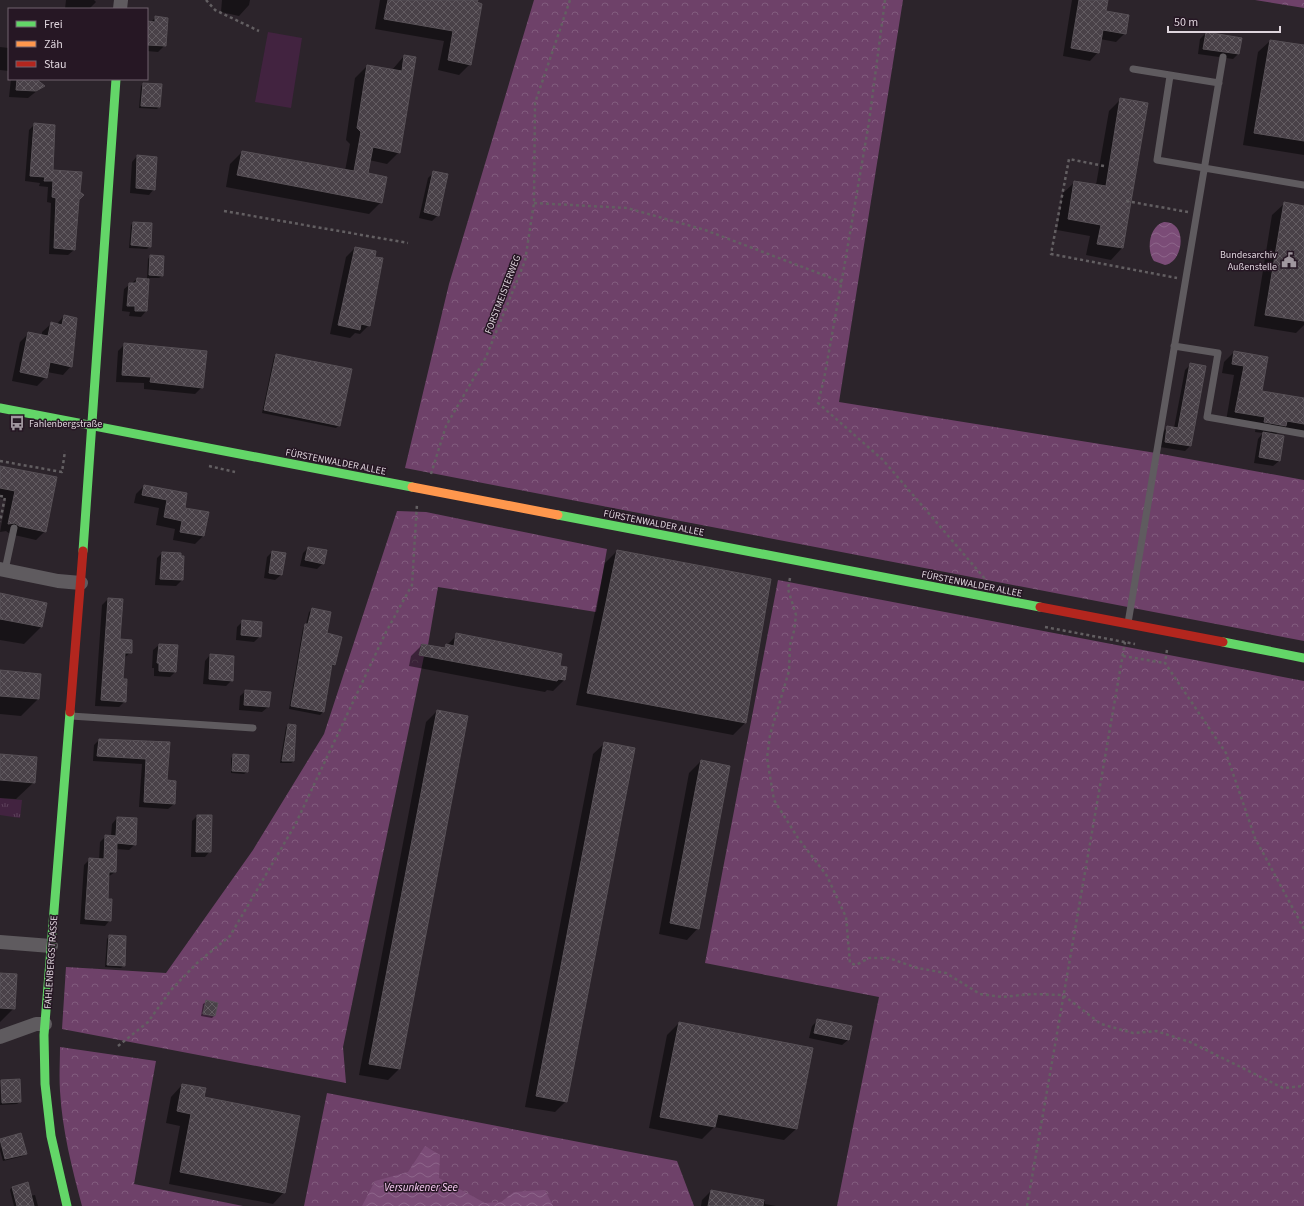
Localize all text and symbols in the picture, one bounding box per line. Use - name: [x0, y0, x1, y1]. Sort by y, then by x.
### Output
- legend: [8, 8, 148, 80]
- scale bar: [1168, 8, 1280, 34]
- text: 50 m: [1174, 14, 1198, 31]
- text: Frei: [44, 16, 63, 33]
- text: Zäh: [44, 36, 63, 53]
- text: Stau: [44, 56, 67, 73]
- place label: Bundesarchiv Außenstelle: [1220, 248, 1277, 274]
- public building icon: Bundesarchiv Außenstelle: [1280, 251, 1298, 269]
- street label: FORSTMEISTERWEG: [481, 253, 524, 336]
- bus stop icon: Fahlenbergstraße: [8, 414, 26, 432]
- place label: Fahlenbergstraße: [29, 417, 102, 431]
- street label: FÜRSTENWALDER ALLEE: [284, 445, 387, 479]
- street label: FÜRSTENWALDER ALLEE: [602, 506, 705, 540]
- street label: FÜRSTENWALDER ALLEE: [920, 567, 1023, 601]
- street label: FAHLENBERGSTRASSE: [41, 915, 61, 1009]
- water label: Versunkener See: [384, 1180, 458, 1195]

